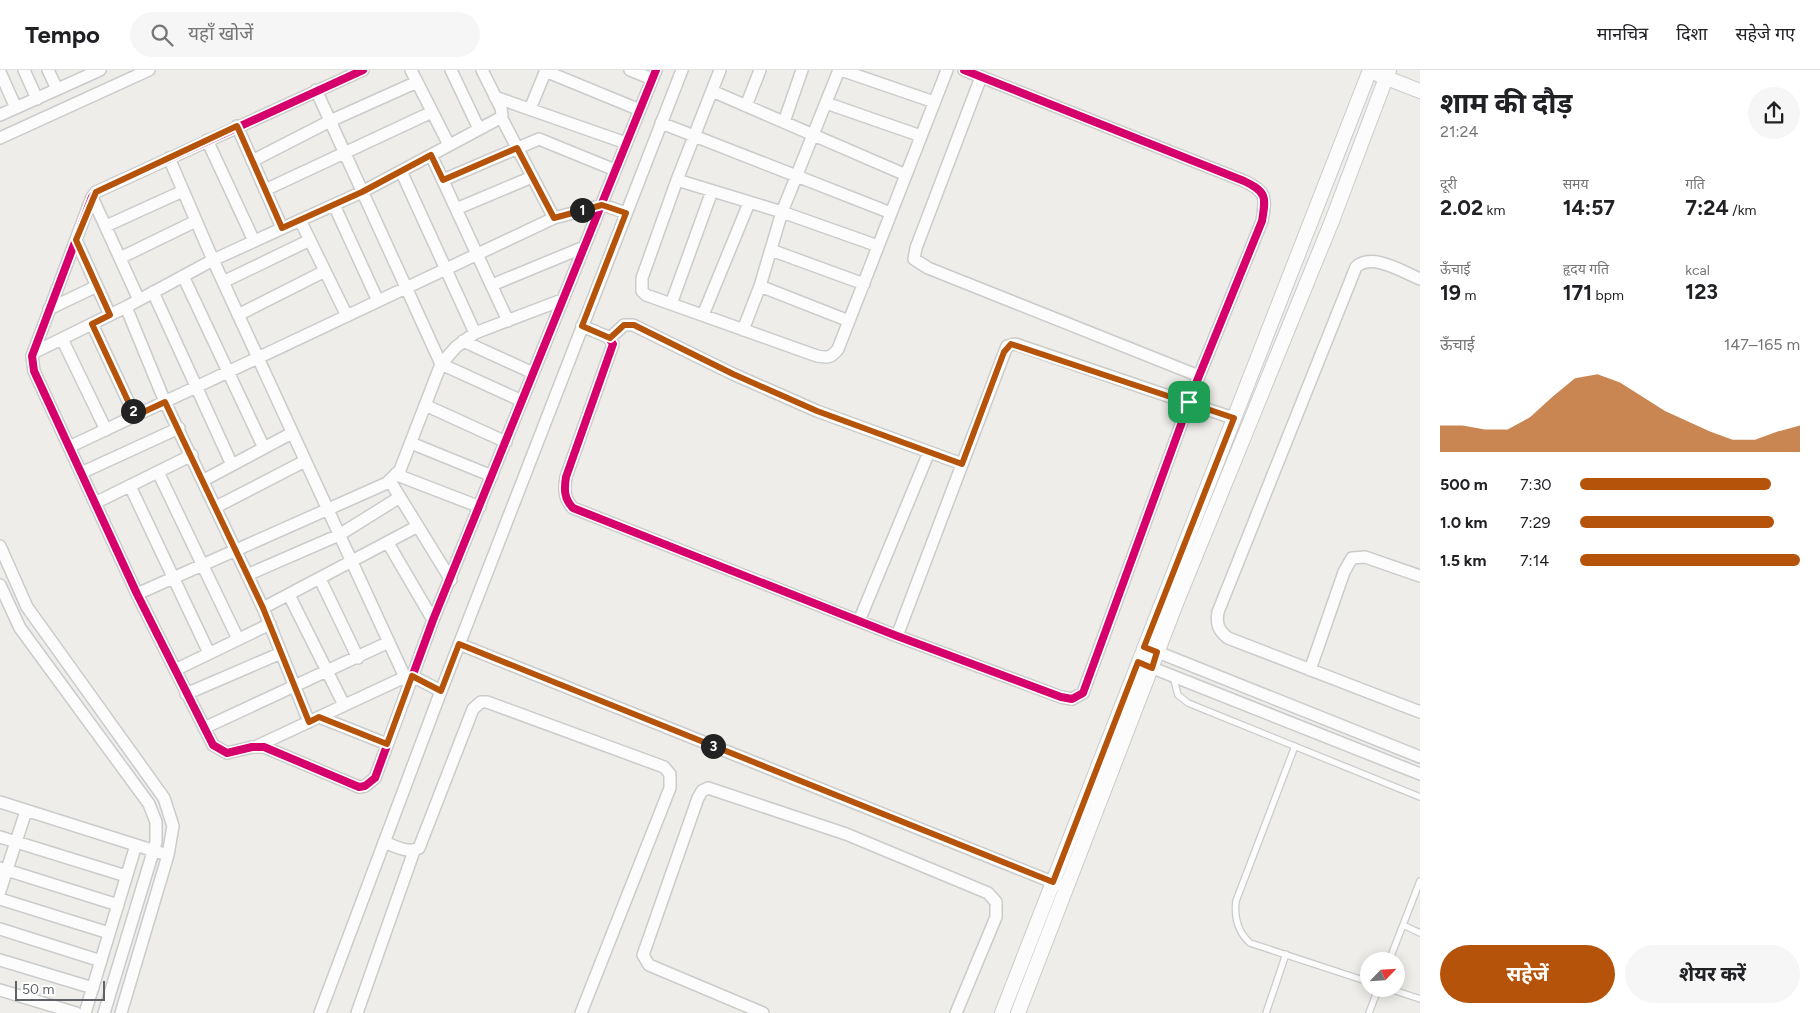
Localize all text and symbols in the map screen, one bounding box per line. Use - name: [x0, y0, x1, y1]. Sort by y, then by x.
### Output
- search box: [130, 12, 480, 57]
- text: Tempo: [25, 20, 100, 49]
- icon: search: [148, 21, 176, 49]
- text: यहाँ खोजें: [188, 22, 253, 45]
- text: मानचित्र: [1597, 23, 1648, 45]
- text: दिशा: [1676, 23, 1707, 45]
- text: सहेजे गए: [1735, 23, 1795, 45]
- text: शाम की दौड़: [1440, 86, 1572, 120]
- button: share: [1748, 87, 1800, 139]
- text: 21:24: [1440, 122, 1478, 141]
- text: दूरी: [1440, 176, 1457, 193]
- text: समय: [1563, 176, 1589, 193]
- text: गति: [1685, 176, 1705, 193]
- text: 2.02: [1440, 195, 1483, 220]
- text: 14:57: [1563, 195, 1615, 220]
- text: 7:24: [1685, 195, 1729, 220]
- pin: 1: [570, 198, 594, 222]
- text: 1: [580, 202, 585, 219]
- text: km: [1483, 202, 1505, 219]
- text: /km: [1729, 202, 1756, 219]
- text: ऊँचाई: [1440, 261, 1470, 278]
- text: हृदय गति: [1563, 261, 1609, 278]
- text: kcal: [1685, 262, 1710, 279]
- text: 123: [1685, 279, 1718, 304]
- text: 19: [1440, 280, 1461, 305]
- text: 171: [1563, 280, 1592, 305]
- text: m: [1461, 287, 1476, 304]
- text: bpm: [1592, 287, 1624, 304]
- text: ऊँचाई: [1440, 335, 1475, 354]
- text: 147–165 m: [1724, 335, 1800, 354]
- pin: [1168, 381, 1210, 423]
- icon: arrive: [1175, 388, 1203, 416]
- pin: 2: [120, 398, 146, 424]
- text: 2: [129, 403, 138, 420]
- text: 500 m: [1440, 475, 1488, 494]
- text: 7:30: [1520, 475, 1552, 494]
- text: 1.0 km: [1440, 513, 1487, 532]
- text: 7:29: [1520, 513, 1551, 532]
- text: 1.5 km: [1440, 551, 1486, 570]
- text: 7:14: [1520, 551, 1549, 570]
- pin: 3: [700, 734, 726, 758]
- text: 3: [710, 738, 717, 755]
- button: सहेजें: [1440, 945, 1615, 1003]
- button: शेयर करें: [1625, 945, 1800, 1003]
- north arrow: [1360, 952, 1405, 998]
- map controls: [1360, 952, 1405, 997]
- scale bar: [15, 978, 105, 1001]
- text: 50 m: [22, 981, 54, 998]

